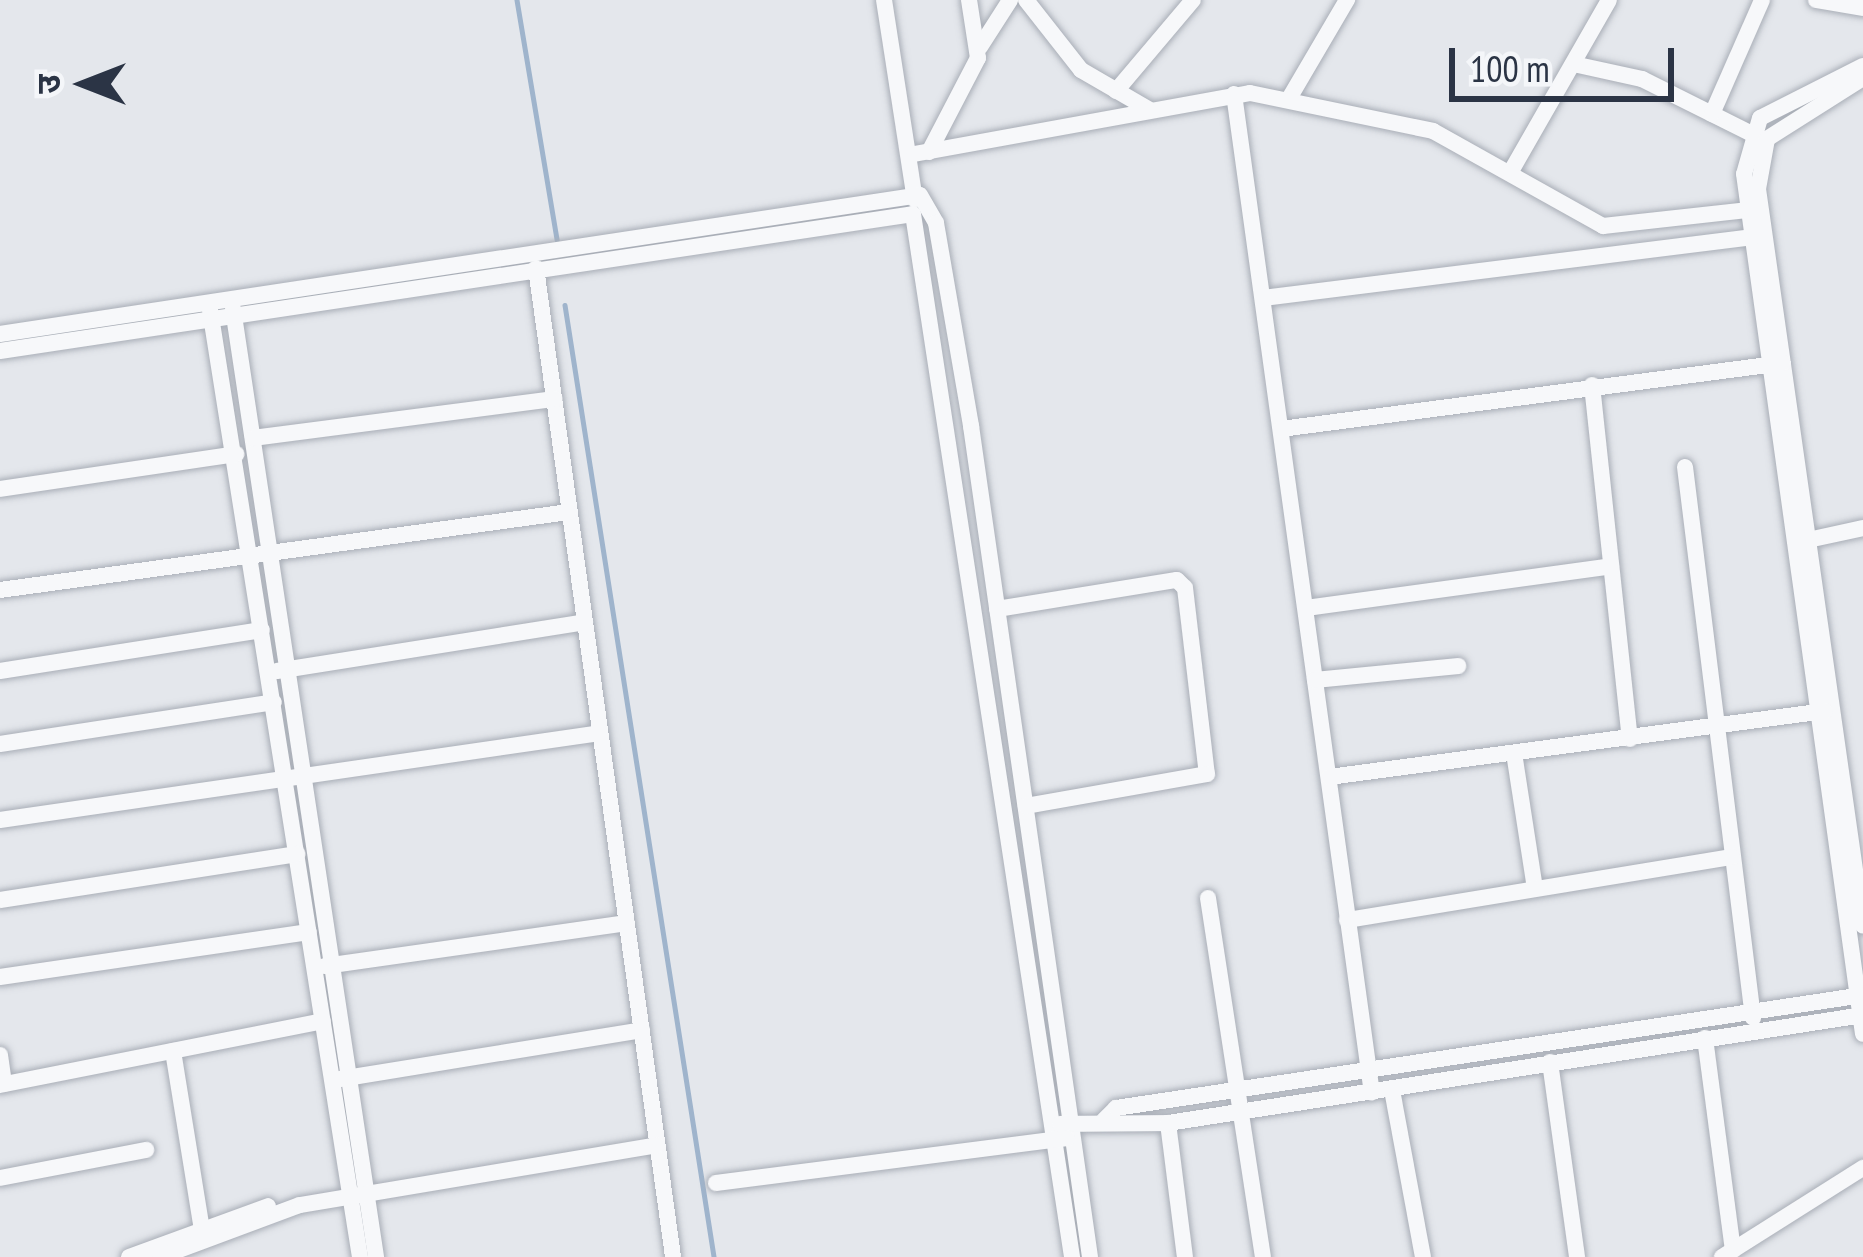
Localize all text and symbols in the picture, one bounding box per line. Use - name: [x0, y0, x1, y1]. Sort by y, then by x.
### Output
- north arrow: [24, 24, 144, 144]
- scale bar: [1455, 24, 1680, 98]
- text: 100 m: [1470, 45, 1550, 92]
- text: उ: [26, 74, 69, 94]

